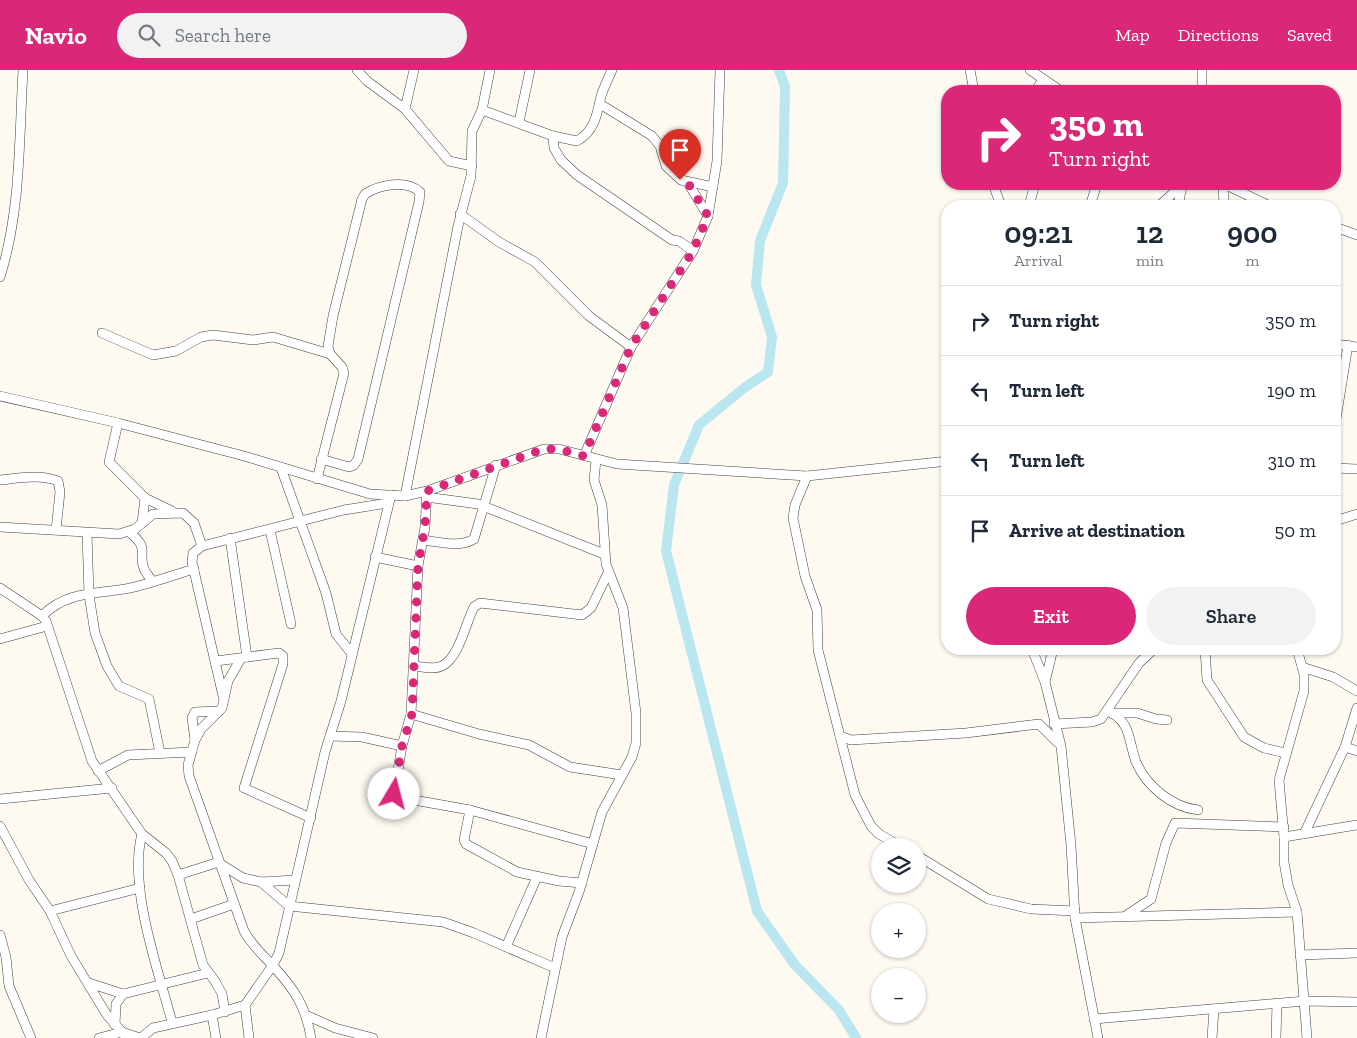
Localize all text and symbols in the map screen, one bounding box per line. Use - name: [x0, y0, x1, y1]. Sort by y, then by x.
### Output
- search box: [117, 13, 467, 58]
- text: Navio: [25, 21, 87, 50]
- icon: search: [135, 21, 163, 49]
- text: Search here: [175, 24, 271, 47]
- text: Map: [1115, 24, 1150, 46]
- text: Directions: [1178, 24, 1259, 46]
- text: Saved: [1287, 24, 1332, 46]
- text: 350 m: [1049, 103, 1143, 145]
- icon: right: [966, 105, 1031, 170]
- pin: [659, 129, 701, 180]
- icon: arrive: [666, 136, 694, 164]
- text: Turn right: [1049, 145, 1150, 172]
- text: 09:21: [1004, 215, 1073, 251]
- text: 12: [1136, 215, 1164, 251]
- text: 900: [1227, 215, 1278, 251]
- text: Arrival: [1014, 251, 1063, 270]
- text: min: [1136, 251, 1164, 270]
- text: m: [1245, 251, 1259, 270]
- icon: right: [966, 307, 994, 335]
- text: Turn right: [1009, 309, 1099, 332]
- text: 350 m: [1265, 309, 1316, 332]
- icon: left: [966, 377, 994, 405]
- text: Turn left: [1009, 379, 1084, 402]
- text: 190 m: [1267, 379, 1316, 402]
- icon: left: [966, 447, 994, 475]
- text: Turn left: [1009, 449, 1084, 472]
- text: 310 m: [1268, 449, 1316, 472]
- icon: arrive: [966, 517, 994, 545]
- text: Arrive at destination: [1009, 519, 1185, 542]
- text: 50 m: [1275, 519, 1316, 542]
- button: Exit: [966, 587, 1136, 645]
- button: Share: [1146, 587, 1316, 645]
- position arrow: [367, 767, 419, 819]
- map controls: [871, 838, 926, 1023]
- button: layers: [871, 838, 926, 893]
- button: +: [871, 903, 926, 958]
- button: −: [871, 968, 926, 1023]

